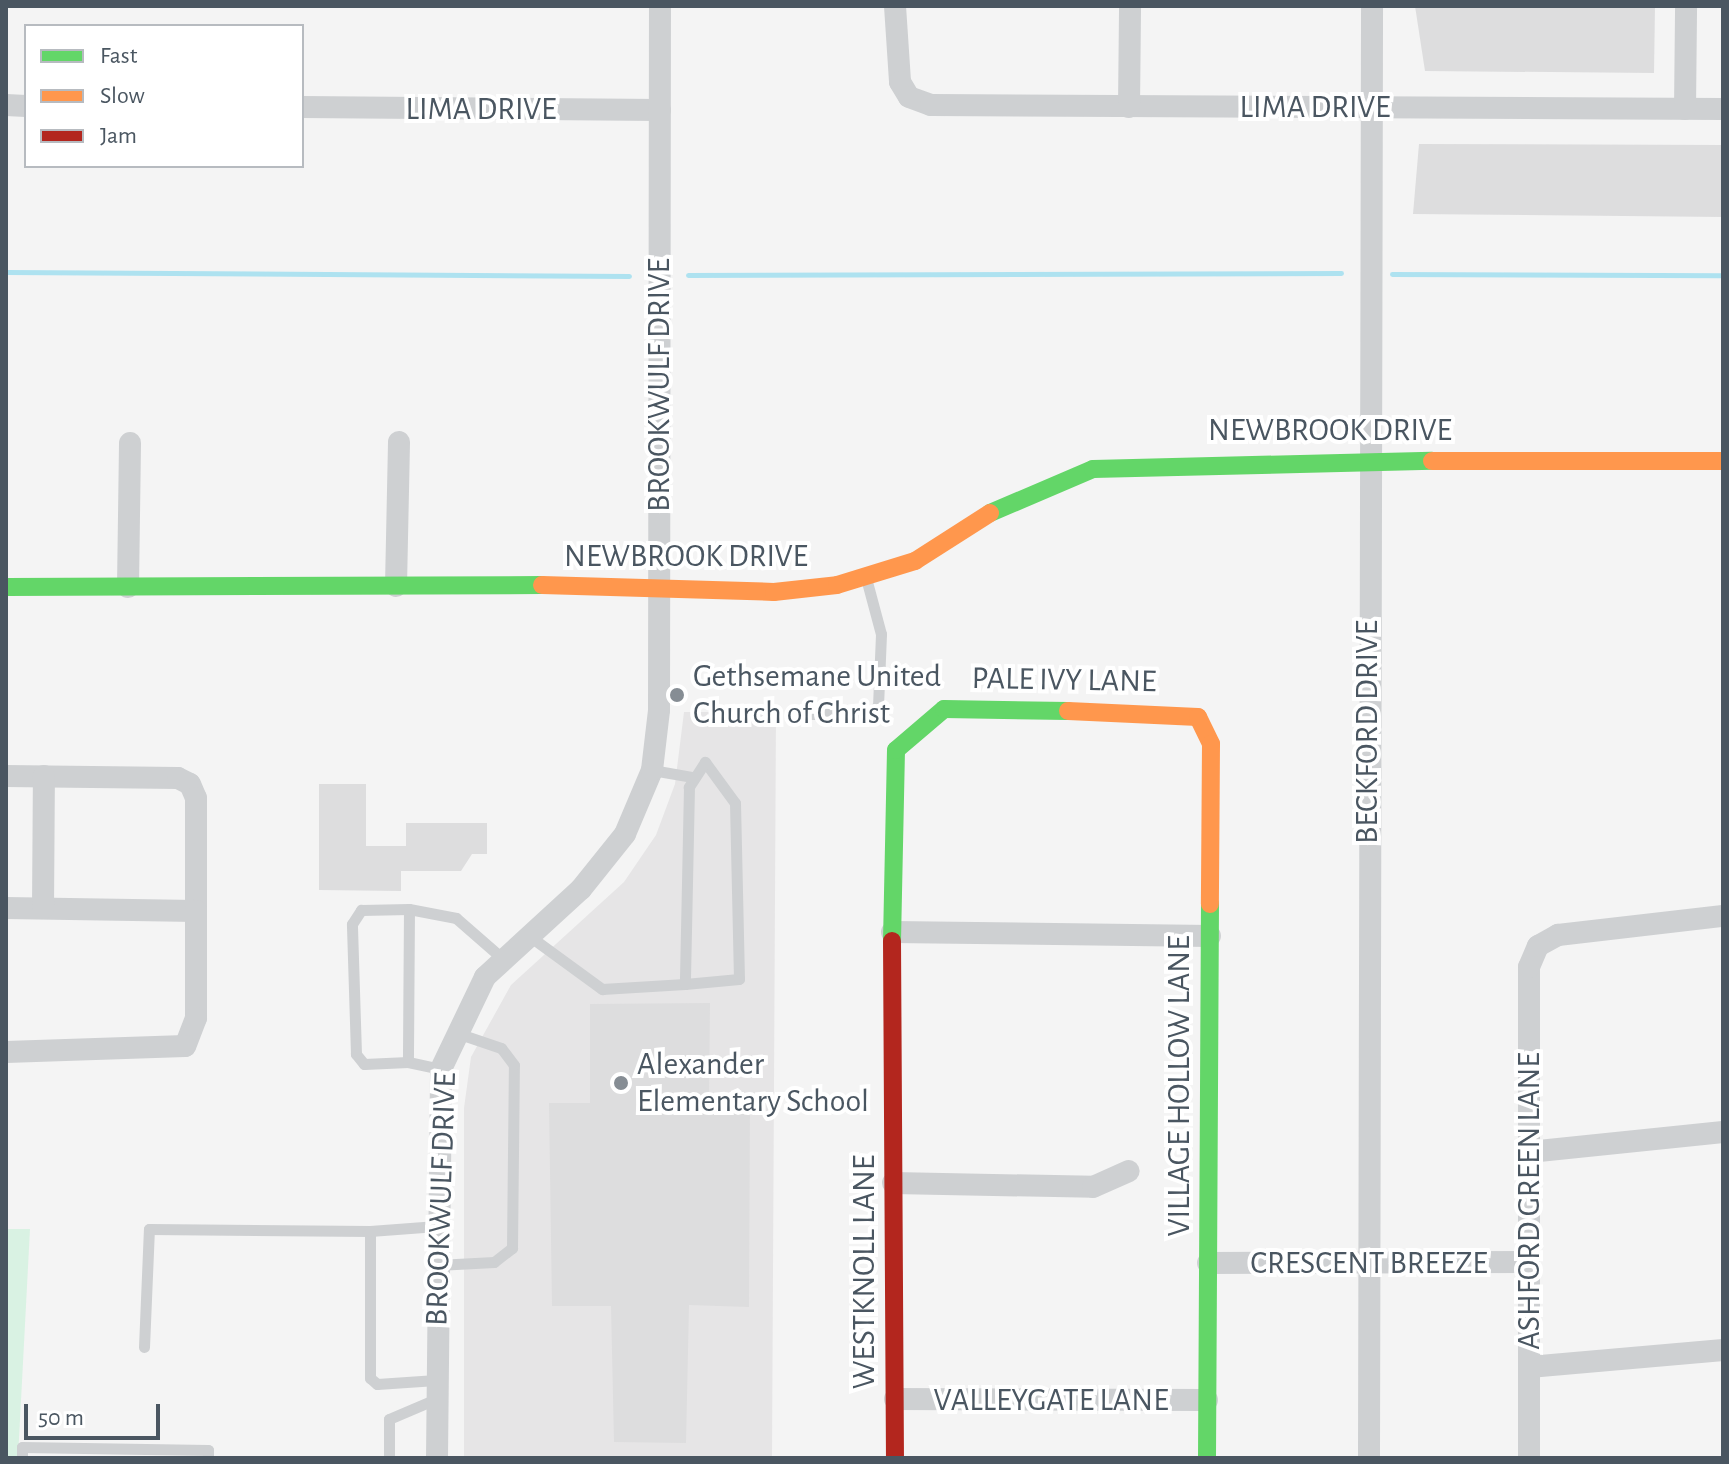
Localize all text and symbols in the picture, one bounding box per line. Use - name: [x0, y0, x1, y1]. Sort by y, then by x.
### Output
- legend: [24, 24, 304, 168]
- text: Fast: [100, 44, 137, 68]
- text: Slow: [100, 84, 145, 108]
- street label: LIMA DRIVE: [1240, 88, 1390, 126]
- street label: LIMA DRIVE: [406, 90, 556, 128]
- text: Jam: [100, 124, 137, 148]
- street label: BROOKWULF DRIVE: [640, 258, 678, 512]
- street label: NEWBROOK DRIVE: [1208, 411, 1452, 449]
- street label: NEWBROOK DRIVE: [564, 537, 808, 575]
- street label: BECKFORD DRIVE: [1348, 620, 1386, 844]
- place label: Gethsemane United Church of Christ: [693, 658, 941, 733]
- street label: PALE IVY LANE: [971, 659, 1157, 701]
- marker: Gethsemane United Church of Christ: [668, 686, 686, 704]
- street label: VILLAGE HOLLOW LANE: [1160, 935, 1198, 1237]
- place label: Alexander Elementary School: [637, 1046, 869, 1121]
- street label: ASHFORD GREEN LANE: [1510, 1052, 1548, 1350]
- street label: BROOKWULF DRIVE: [417, 1072, 465, 1326]
- marker: Alexander Elementary School: [612, 1074, 630, 1092]
- street label: WESTKNOLL LANE: [845, 1155, 883, 1389]
- street label: CRESCENT BREEZE: [1250, 1244, 1488, 1282]
- street label: VALLEYGATE LANE: [933, 1381, 1169, 1419]
- scale bar: [28, 1388, 164, 1438]
- text: 50 m: [38, 1406, 84, 1430]

